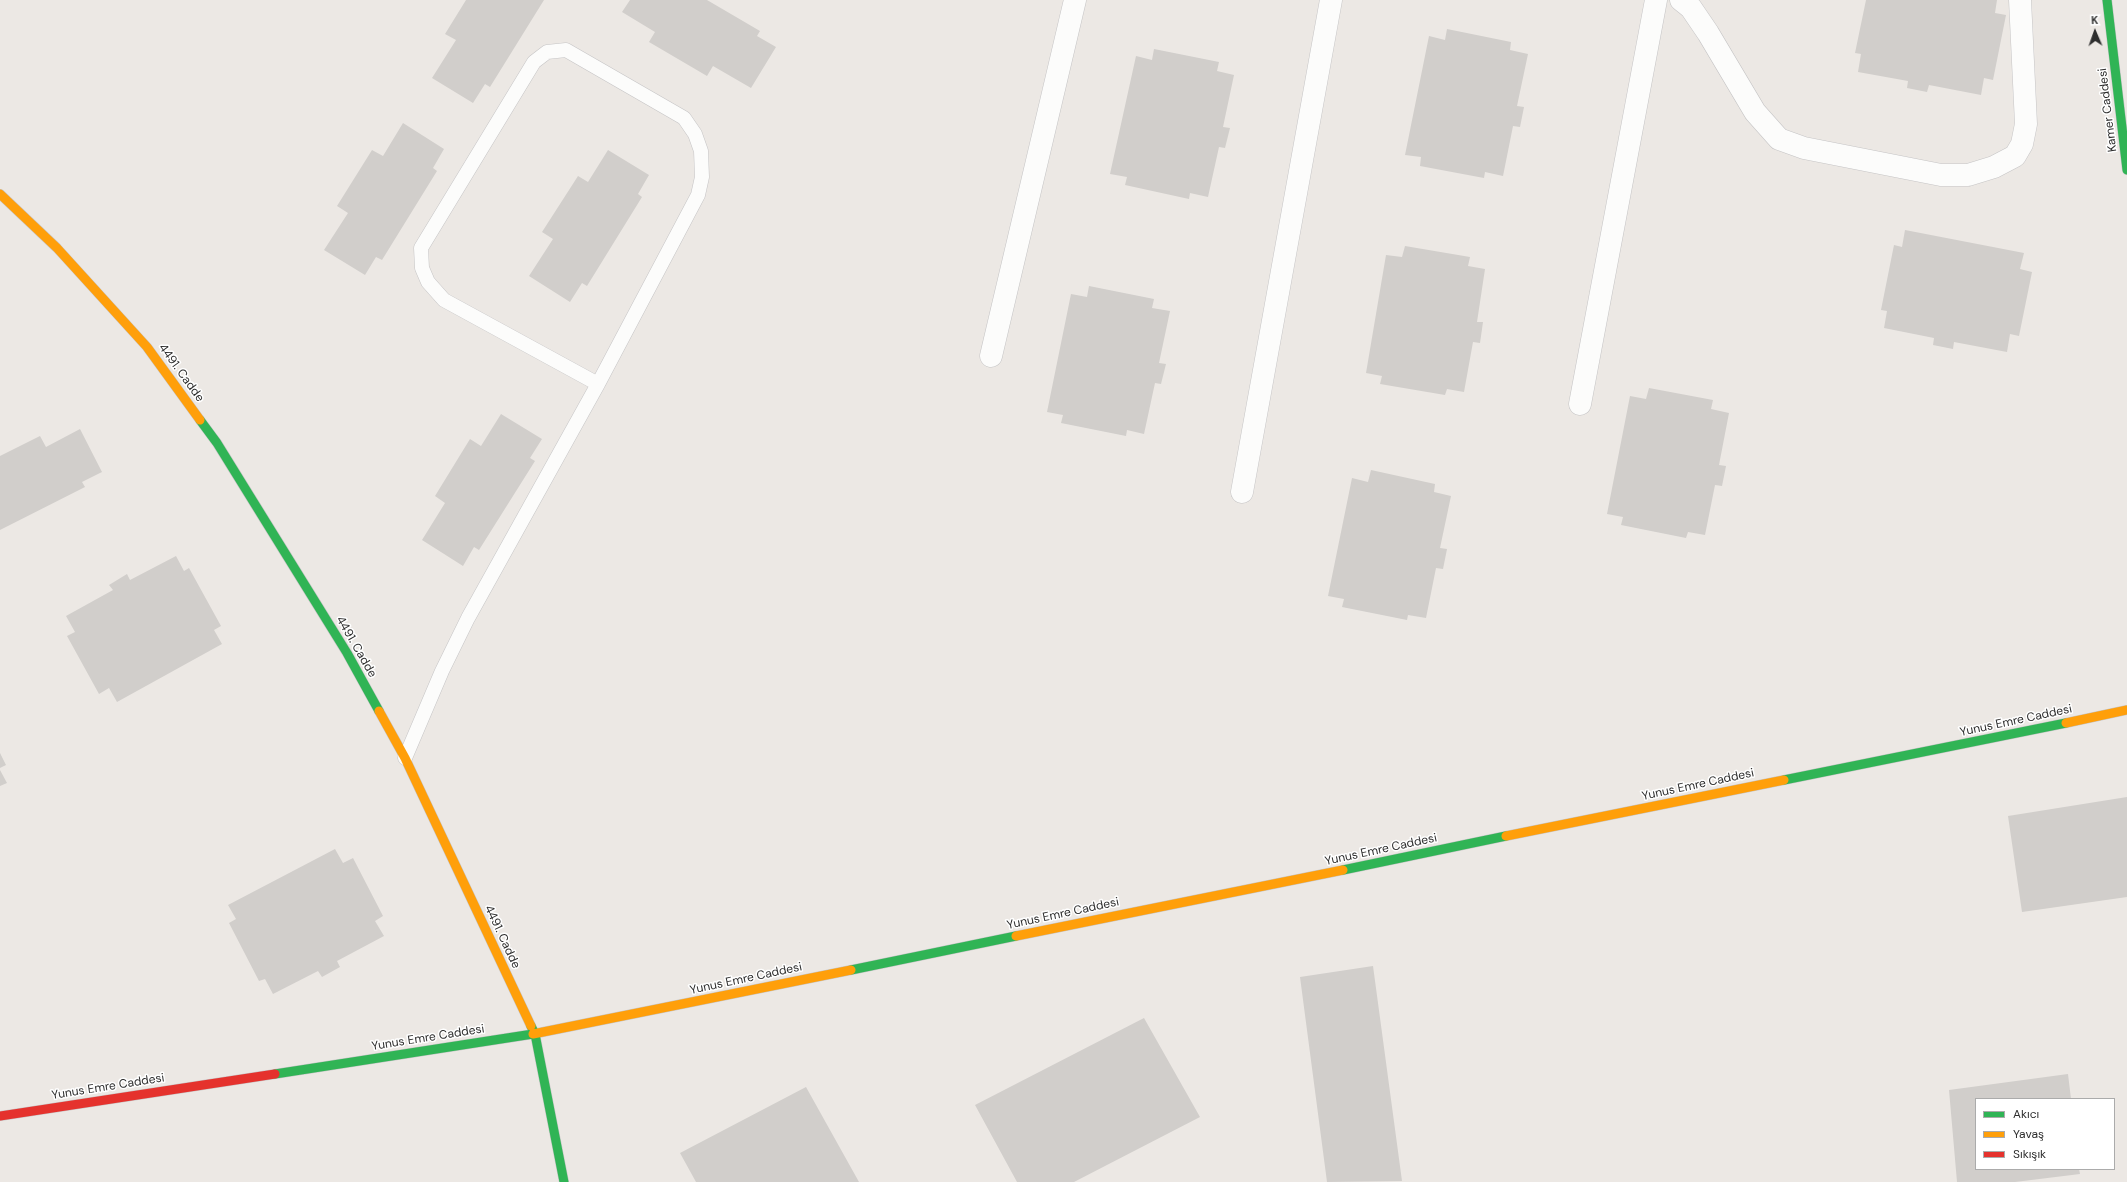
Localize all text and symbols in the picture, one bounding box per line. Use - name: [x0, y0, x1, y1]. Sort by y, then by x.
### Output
- north arrow: [2075, 12, 2115, 52]
- text: K: [2091, 13, 2098, 27]
- street label: Kamer Caddesi: [2096, 67, 2120, 153]
- street label: 4491. Cadde: [155, 341, 207, 405]
- street label: 4491. Cadde: [333, 614, 379, 680]
- street label: Yunus Emre Caddesi: [1959, 702, 2073, 740]
- street label: Yunus Emre Caddesi: [1641, 766, 1755, 804]
- street label: Yunus Emre Caddesi: [1324, 831, 1438, 869]
- street label: Yunus Emre Caddesi: [1006, 895, 1120, 933]
- street label: 4491. Cadde: [481, 903, 523, 971]
- street label: Yunus Emre Caddesi: [689, 960, 803, 998]
- street label: Yunus Emre Caddesi: [371, 1022, 485, 1054]
- street label: Yunus Emre Caddesi: [51, 1071, 165, 1103]
- legend: [1975, 1098, 2115, 1170]
- text: Akıcı: [2013, 1106, 2039, 1122]
- text: Yavaş: [2013, 1126, 2044, 1142]
- text: Sıkışık: [2013, 1146, 2046, 1162]

